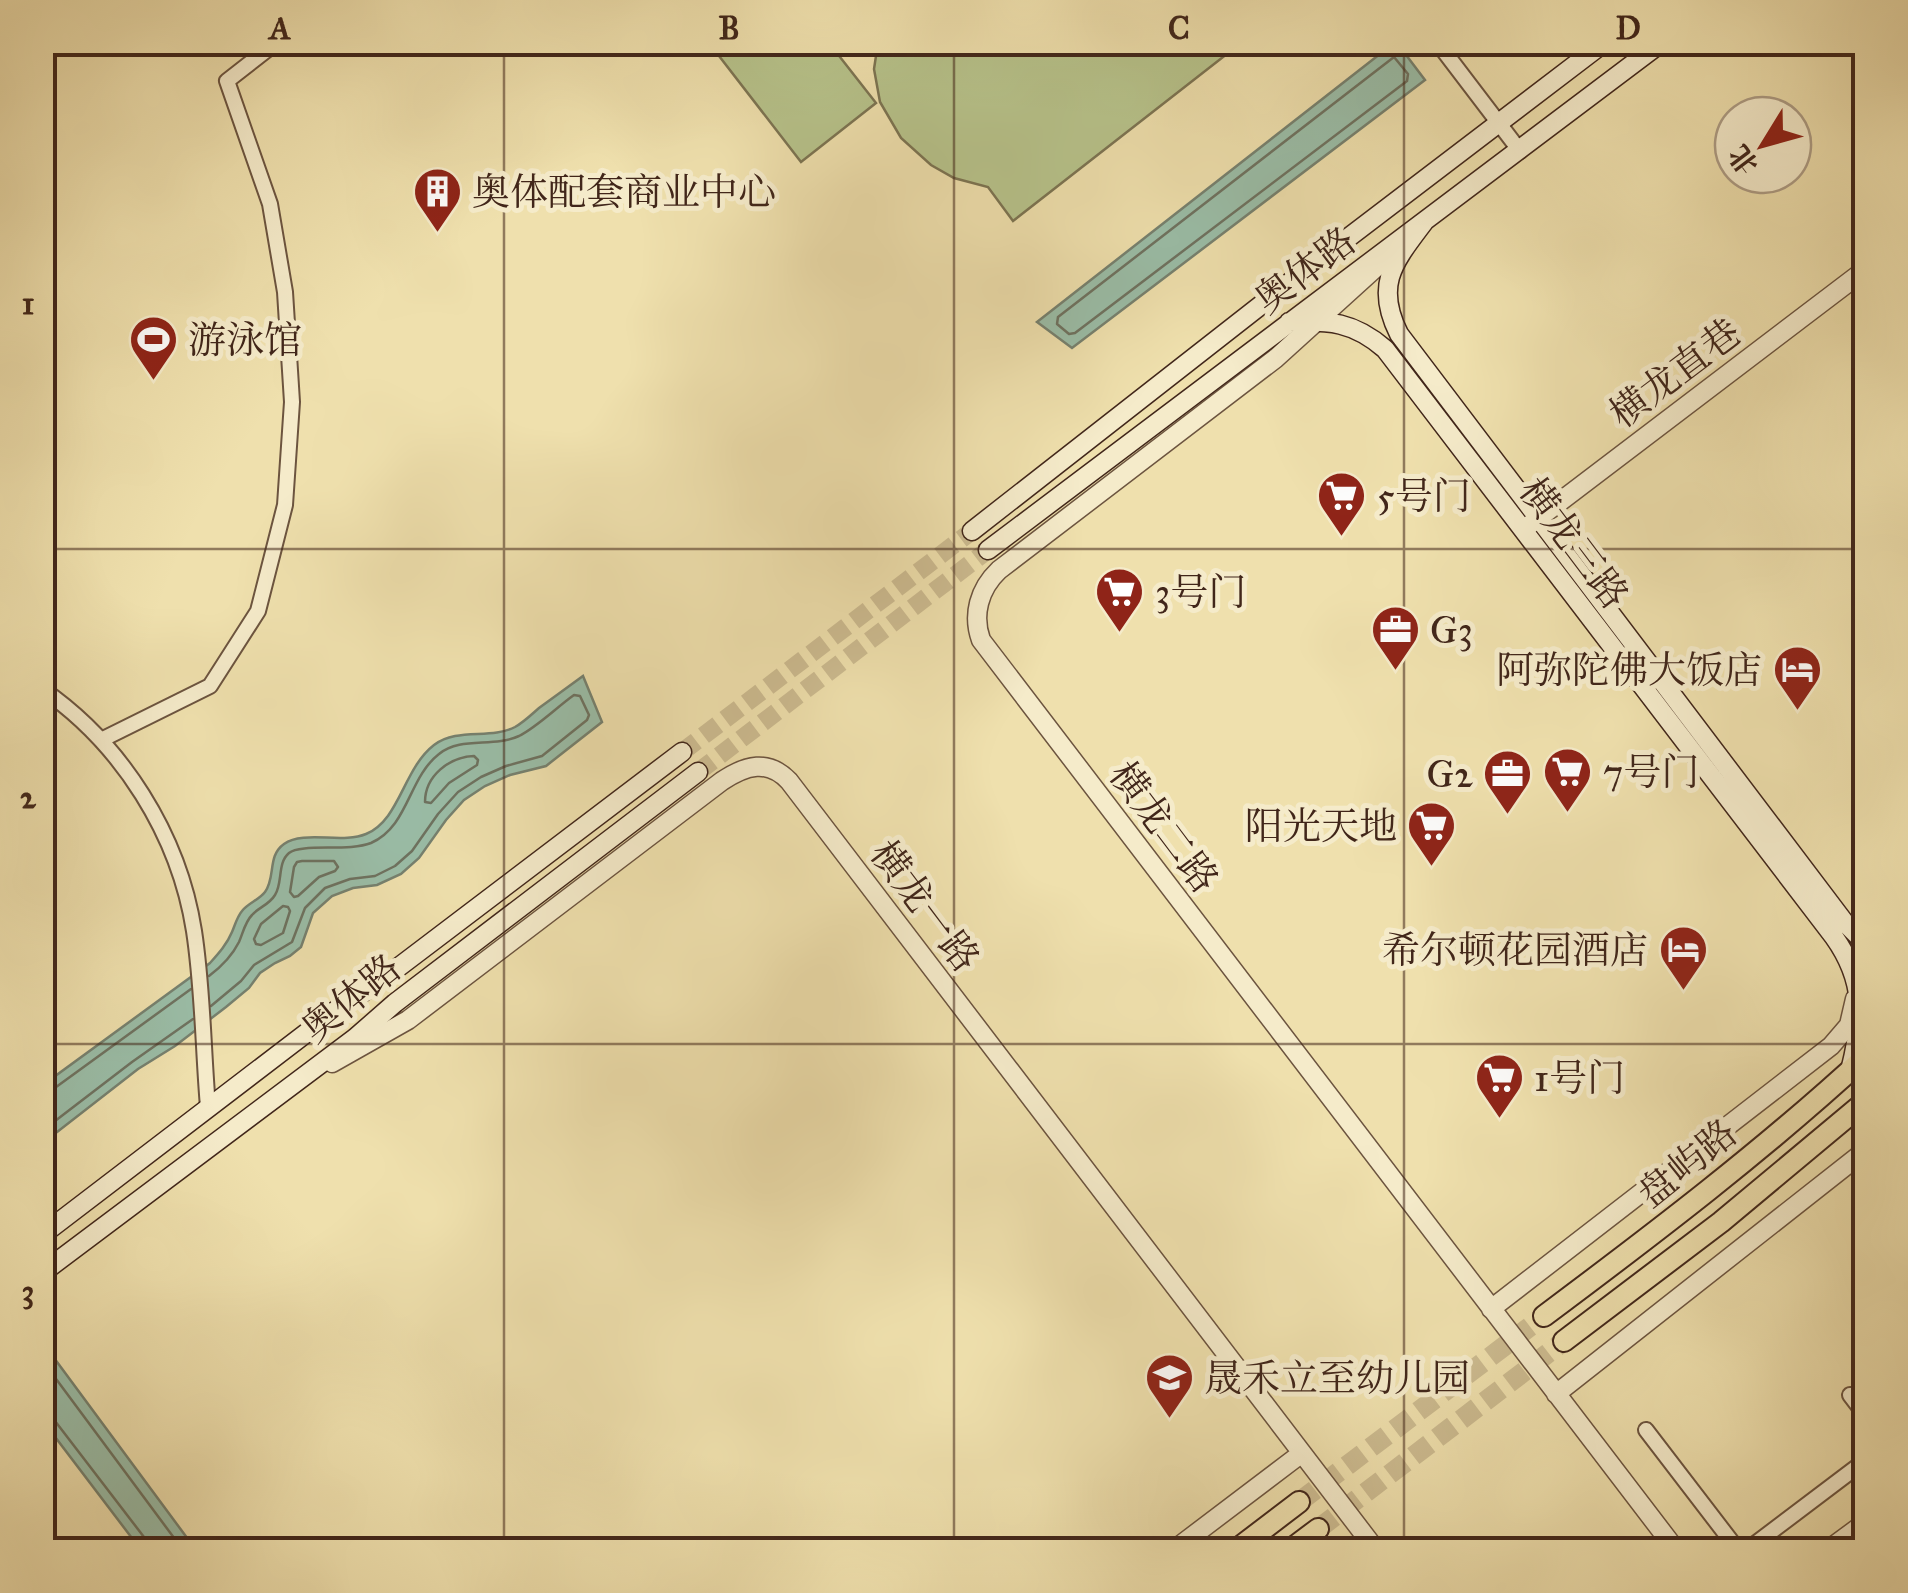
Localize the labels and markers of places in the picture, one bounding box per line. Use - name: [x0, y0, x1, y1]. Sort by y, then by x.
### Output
- building icon: 奥体配套商业中心: [411, 166, 463, 234]
- place label: 奥体配套商业中心: [472, 169, 776, 215]
- sports icon: 游泳馆: [127, 314, 179, 382]
- place label: 游泳馆: [188, 317, 302, 363]
- supermarket icon: 5号门: [1316, 470, 1368, 538]
- place label: 5号门: [1377, 473, 1471, 519]
- supermarket icon: 3号门: [1094, 566, 1146, 634]
- place label: 3号门: [1155, 569, 1246, 615]
- office icon: G3: [1369, 604, 1421, 672]
- place label: G3: [1430, 607, 1473, 653]
- hotel icon: 阿弥陀佛大饭店: [1771, 644, 1823, 712]
- place label: 阿弥陀佛大饭店: [1496, 647, 1762, 693]
- supermarket icon: 7号门: [1542, 746, 1594, 814]
- office icon: G2: [1482, 748, 1534, 816]
- place label: 7号门: [1603, 749, 1699, 795]
- place label: G2: [1426, 751, 1473, 797]
- supermarket icon: 阳光天地: [1406, 800, 1458, 868]
- place label: 阳光天地: [1245, 803, 1397, 849]
- hotel icon: 希尔顿花园酒店: [1657, 924, 1709, 992]
- place label: 希尔顿花园酒店: [1382, 927, 1648, 973]
- supermarket icon: 1号门: [1473, 1052, 1525, 1120]
- place label: 1号门: [1534, 1055, 1625, 1101]
- school or university icon: 晟禾立至幼儿园: [1143, 1352, 1195, 1420]
- place label: 晟禾立至幼儿园: [1204, 1355, 1470, 1401]

